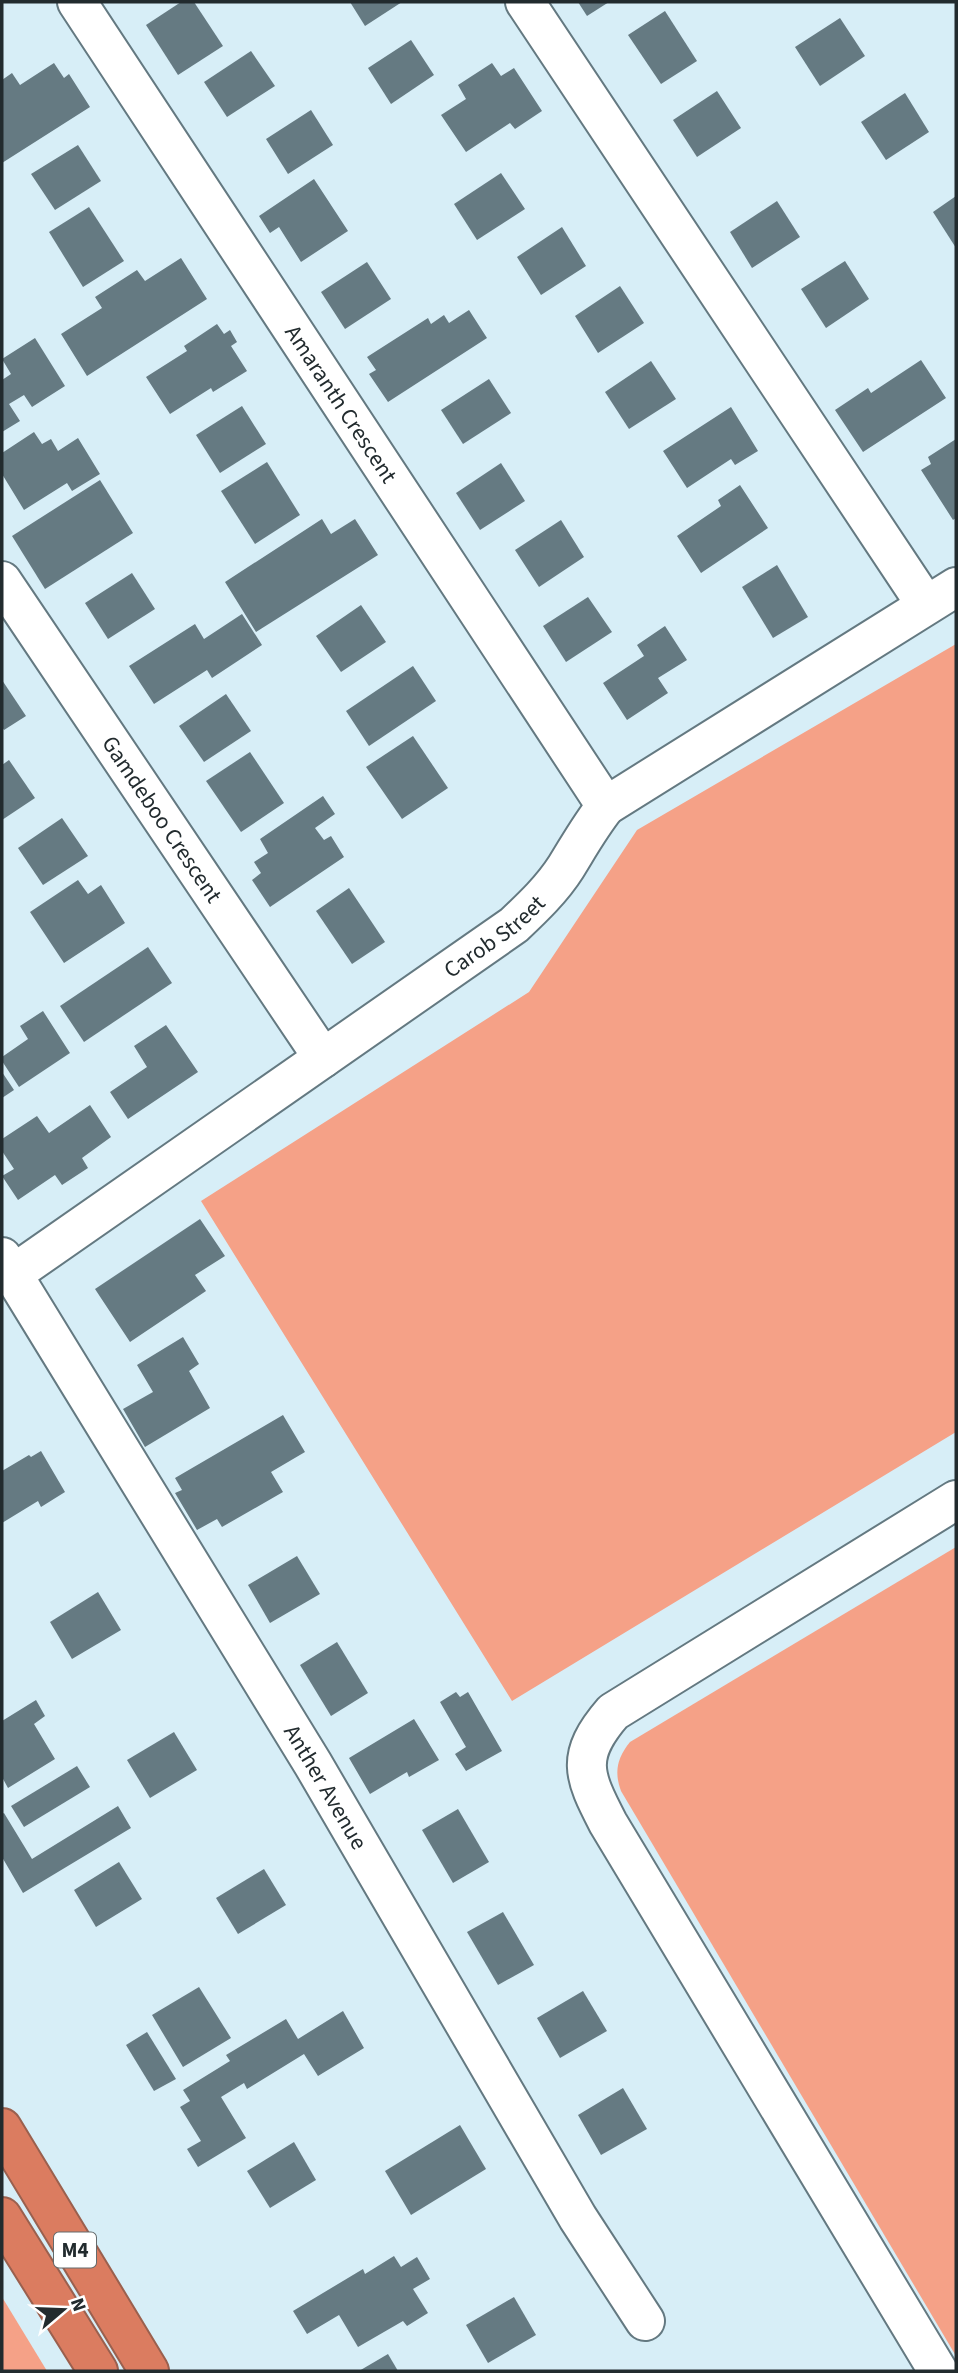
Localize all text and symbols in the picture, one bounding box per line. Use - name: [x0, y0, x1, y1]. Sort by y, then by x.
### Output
- street label: Amaranth Crescent: [277, 318, 405, 490]
- street label: Gamdeboo Crescent: [94, 729, 230, 910]
- street label: Carob Street: [437, 887, 553, 986]
- street label: Anther Avenue: [276, 1718, 375, 1856]
- road number: M4: [54, 2232, 96, 2268]
- north arrow: [28, 2275, 98, 2345]
- text: N: [63, 2295, 92, 2315]

